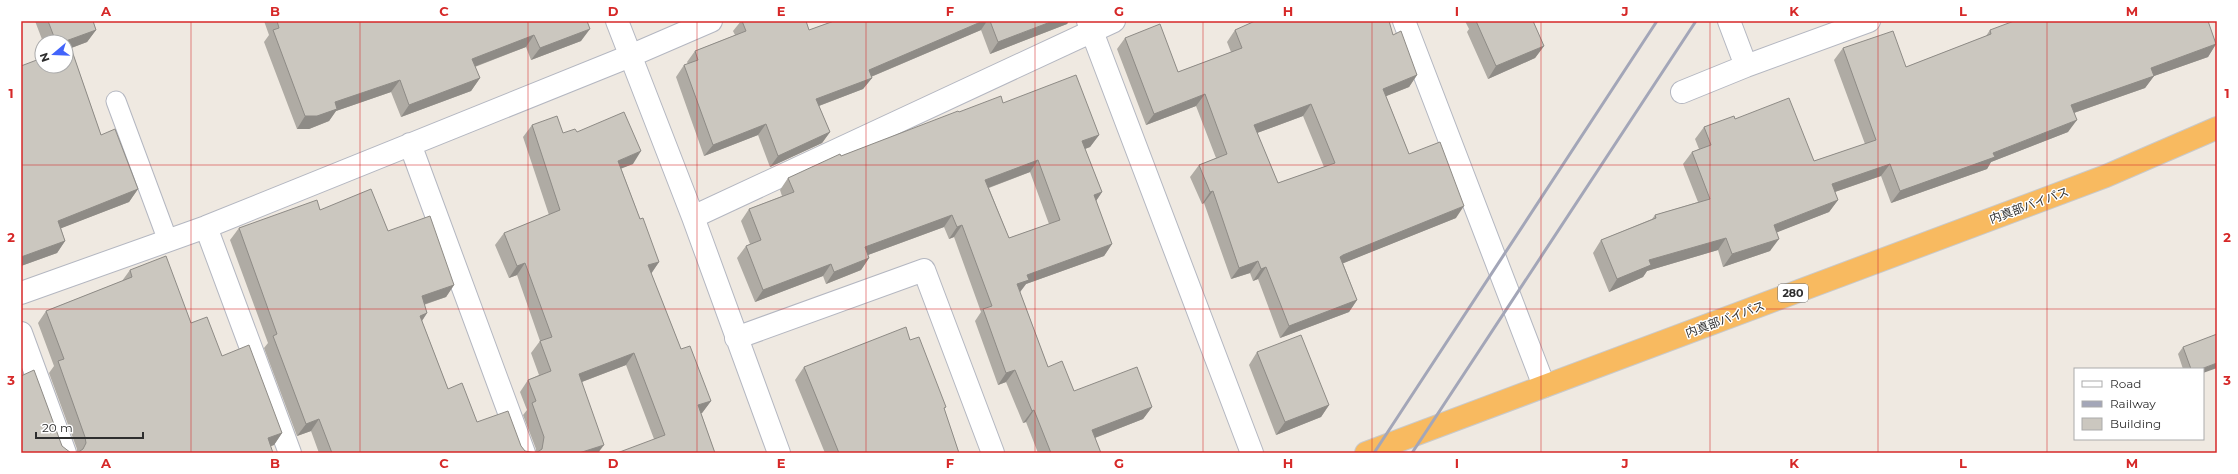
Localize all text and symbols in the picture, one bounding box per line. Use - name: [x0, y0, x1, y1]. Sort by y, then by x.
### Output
- text: A: [100, 3, 112, 19]
- text: B: [270, 3, 280, 19]
- text: C: [439, 3, 449, 19]
- text: D: [608, 3, 619, 19]
- text: E: [777, 3, 786, 19]
- text: F: [946, 3, 954, 19]
- text: G: [1114, 3, 1124, 19]
- text: H: [1283, 3, 1293, 19]
- text: I: [1455, 3, 1459, 19]
- text: J: [1620, 3, 1629, 19]
- text: K: [1789, 3, 1799, 19]
- text: L: [1959, 3, 1967, 19]
- text: M: [2126, 3, 2138, 19]
- north arrow: [34, 34, 74, 74]
- text: N: [36, 51, 53, 64]
- text: 1: [8, 85, 14, 101]
- text: 1: [2224, 85, 2230, 101]
- street label: 内真部バイパス: [1987, 184, 2071, 226]
- text: 2: [7, 229, 15, 245]
- text: 2: [2223, 229, 2231, 245]
- road number: 280: [1778, 284, 1808, 302]
- street label: 内真部バイパス: [1683, 298, 1767, 340]
- legend: [2074, 368, 2204, 440]
- text: 3: [6, 372, 15, 388]
- text: 3: [2222, 372, 2231, 388]
- text: Road: [2110, 376, 2141, 391]
- text: Railway: [2110, 396, 2156, 411]
- scale bar: [36, 414, 143, 440]
- text: Building: [2110, 416, 2161, 431]
- text: 20 m: [42, 420, 73, 435]
- text: A: [100, 455, 112, 471]
- text: B: [270, 455, 280, 471]
- text: C: [439, 455, 449, 471]
- text: D: [608, 455, 619, 471]
- text: E: [777, 455, 786, 471]
- text: F: [946, 455, 954, 471]
- text: G: [1114, 455, 1124, 471]
- text: H: [1283, 455, 1293, 471]
- text: I: [1455, 455, 1459, 471]
- text: J: [1620, 455, 1629, 471]
- text: K: [1789, 455, 1799, 471]
- text: L: [1959, 455, 1967, 471]
- text: M: [2126, 455, 2138, 471]

